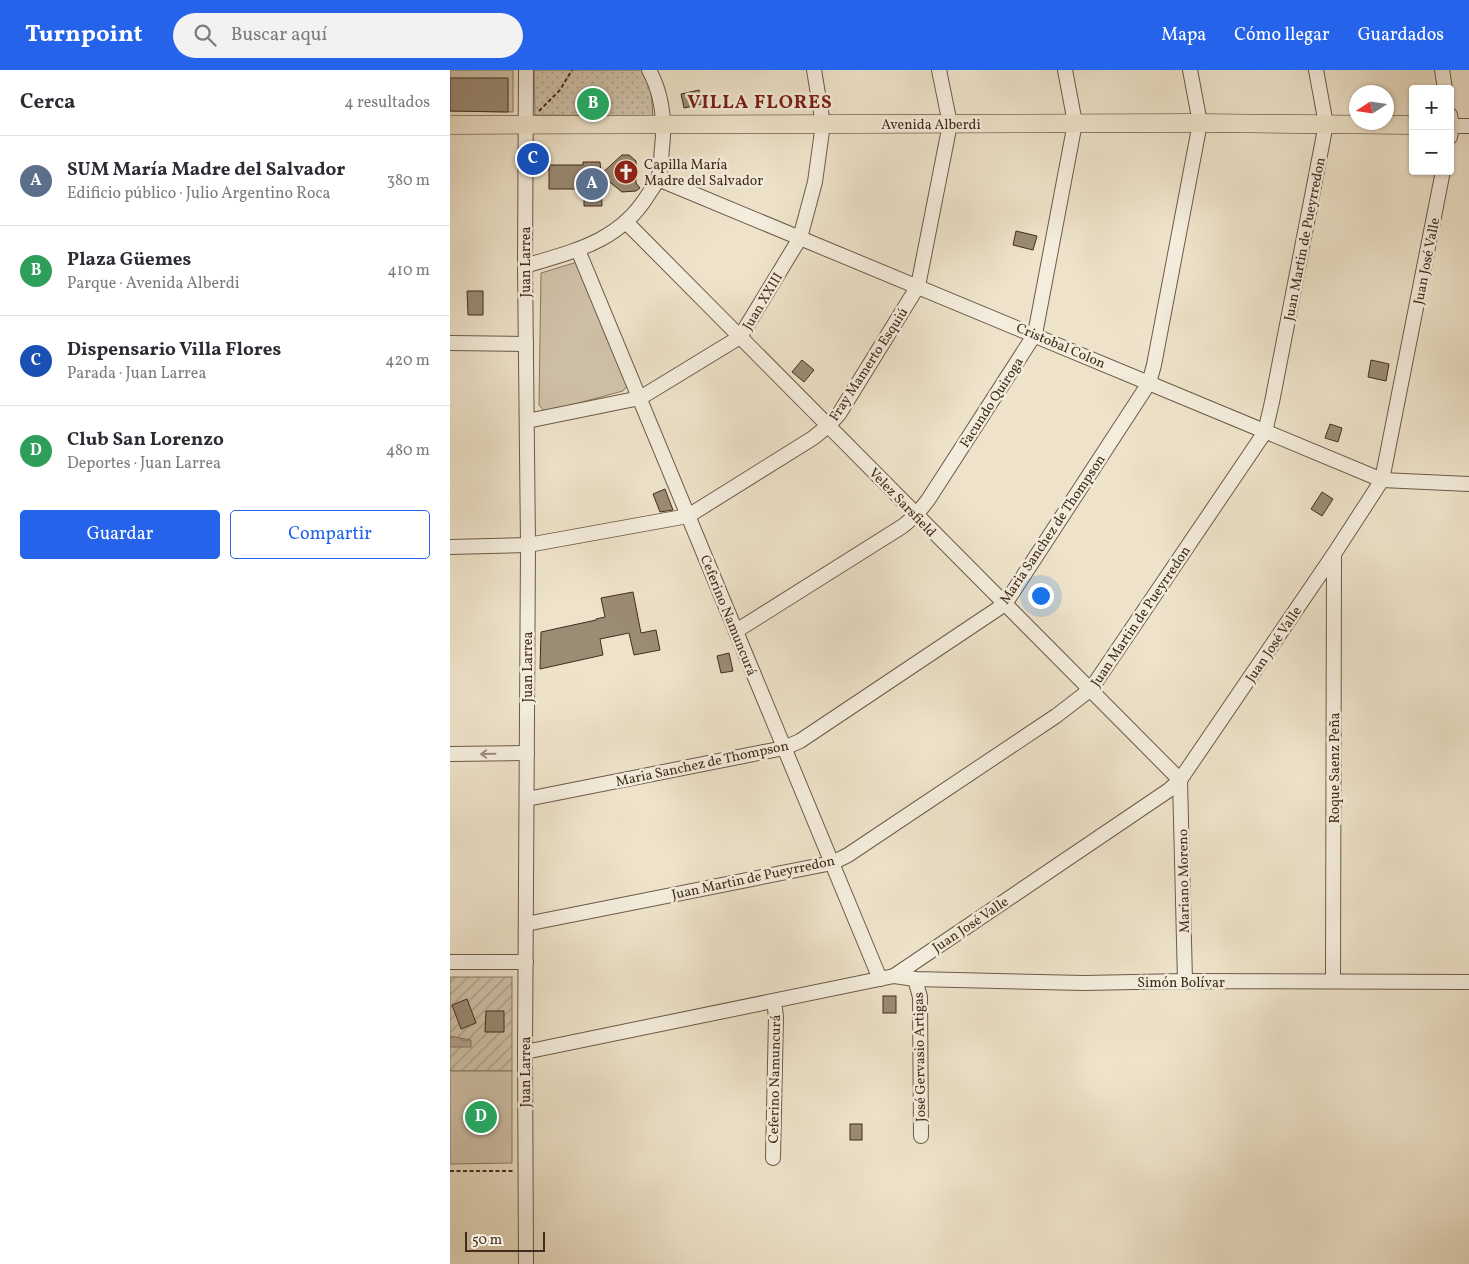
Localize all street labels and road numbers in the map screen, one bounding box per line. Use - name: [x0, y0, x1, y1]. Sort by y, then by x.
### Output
- street label: Avenida Alberdi: [881, 116, 981, 135]
- street label: Juan Martin de Pueyrredon: [1280, 156, 1331, 323]
- street label: Juan José Valle: [1410, 216, 1445, 306]
- street label: Juan Larrea: [517, 227, 536, 297]
- street label: Juan XXIII: [739, 269, 788, 334]
- street label: Fray Mamerto Esquiú: [825, 304, 913, 425]
- street label: Cristobal Colon: [1013, 319, 1108, 374]
- street label: Facundo Quiroga: [956, 354, 1029, 452]
- street label: Maria Sanchez de Thompson: [996, 451, 1110, 608]
- street label: Velez Sarsfield: [864, 464, 940, 542]
- street label: Juan Martin de Pueyrredon: [1087, 543, 1196, 691]
- street label: Ceferino Namuncurá: [695, 552, 761, 679]
- street label: Juan José Valle: [1242, 603, 1307, 687]
- street label: Juan Larrea: [519, 632, 538, 702]
- street label: Roque Saenz Peña: [1326, 712, 1345, 824]
- street label: Maria Sanchez de Thompson: [614, 737, 791, 792]
- street label: Mariano Moreno: [1174, 829, 1195, 933]
- street label: Juan Martin de Pueyrredon: [670, 852, 837, 905]
- street label: Juan José Valle: [929, 893, 1013, 958]
- street label: Simón Bolívar: [1137, 974, 1225, 993]
- street label: José Gervasio Artigas: [910, 992, 931, 1122]
- street label: Ceferino Namuncurá: [765, 1014, 786, 1144]
- street label: Juan Larrea: [517, 1037, 536, 1107]

